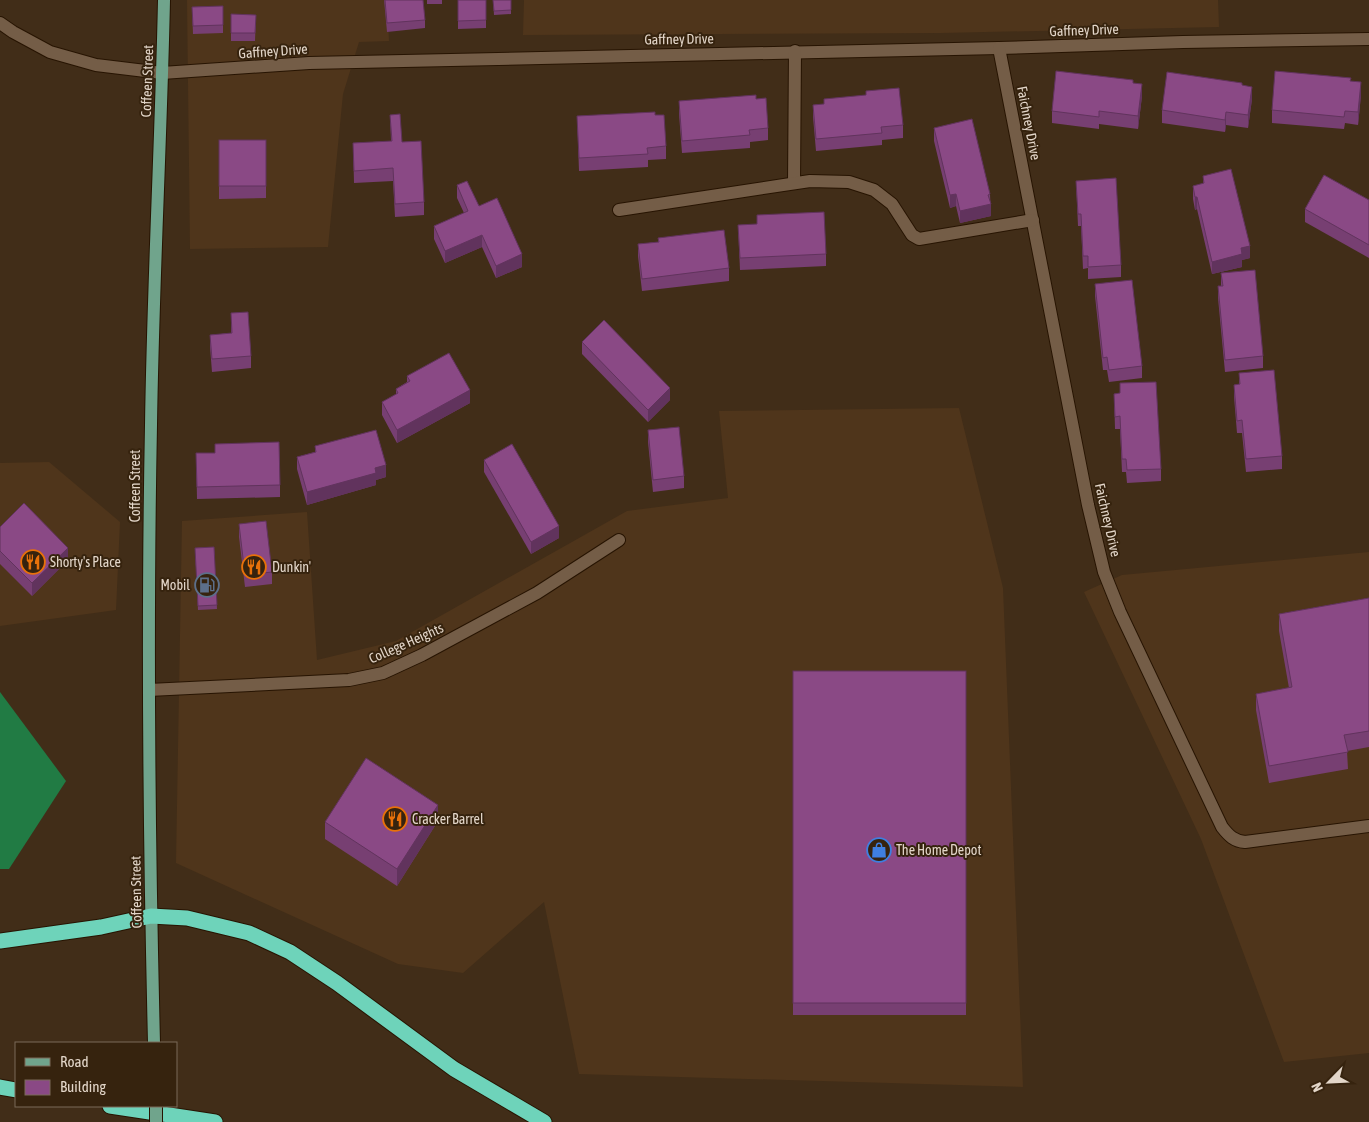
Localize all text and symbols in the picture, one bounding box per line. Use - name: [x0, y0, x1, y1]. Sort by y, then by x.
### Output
- street label: Gaffney Drive: [1049, 21, 1119, 39]
- street label: Gaffney Drive: [644, 30, 714, 48]
- street label: Gaffney Drive: [238, 41, 308, 61]
- street label: Coffeen Street: [138, 44, 156, 118]
- street label: Faichney Drive: [1014, 85, 1044, 161]
- street label: Coffeen Street: [127, 450, 143, 522]
- street label: Faichney Drive: [1092, 482, 1124, 558]
- restaurant icon: Shorty's Place: [20, 549, 46, 575]
- place label: Shorty's Place: [50, 554, 121, 570]
- restaurant icon: Dunkin': [241, 554, 267, 580]
- place label: Dunkin': [272, 559, 311, 575]
- fuel station icon: Mobil: [194, 572, 220, 598]
- place label: Mobil: [160, 577, 190, 593]
- street label: College Heights: [366, 619, 446, 667]
- restaurant icon: Cracker Barrel: [382, 806, 408, 832]
- place label: Cracker Barrel: [412, 811, 484, 827]
- shop icon: The Home Depot: [866, 837, 892, 863]
- place label: The Home Depot: [896, 842, 981, 858]
- street label: Coffeen Street: [127, 856, 145, 928]
- legend: [15, 1042, 178, 1107]
- text: Road: [60, 1053, 89, 1070]
- north arrow: [1304, 1057, 1354, 1107]
- text: Building: [60, 1078, 106, 1095]
- text: N: [1308, 1080, 1326, 1094]

